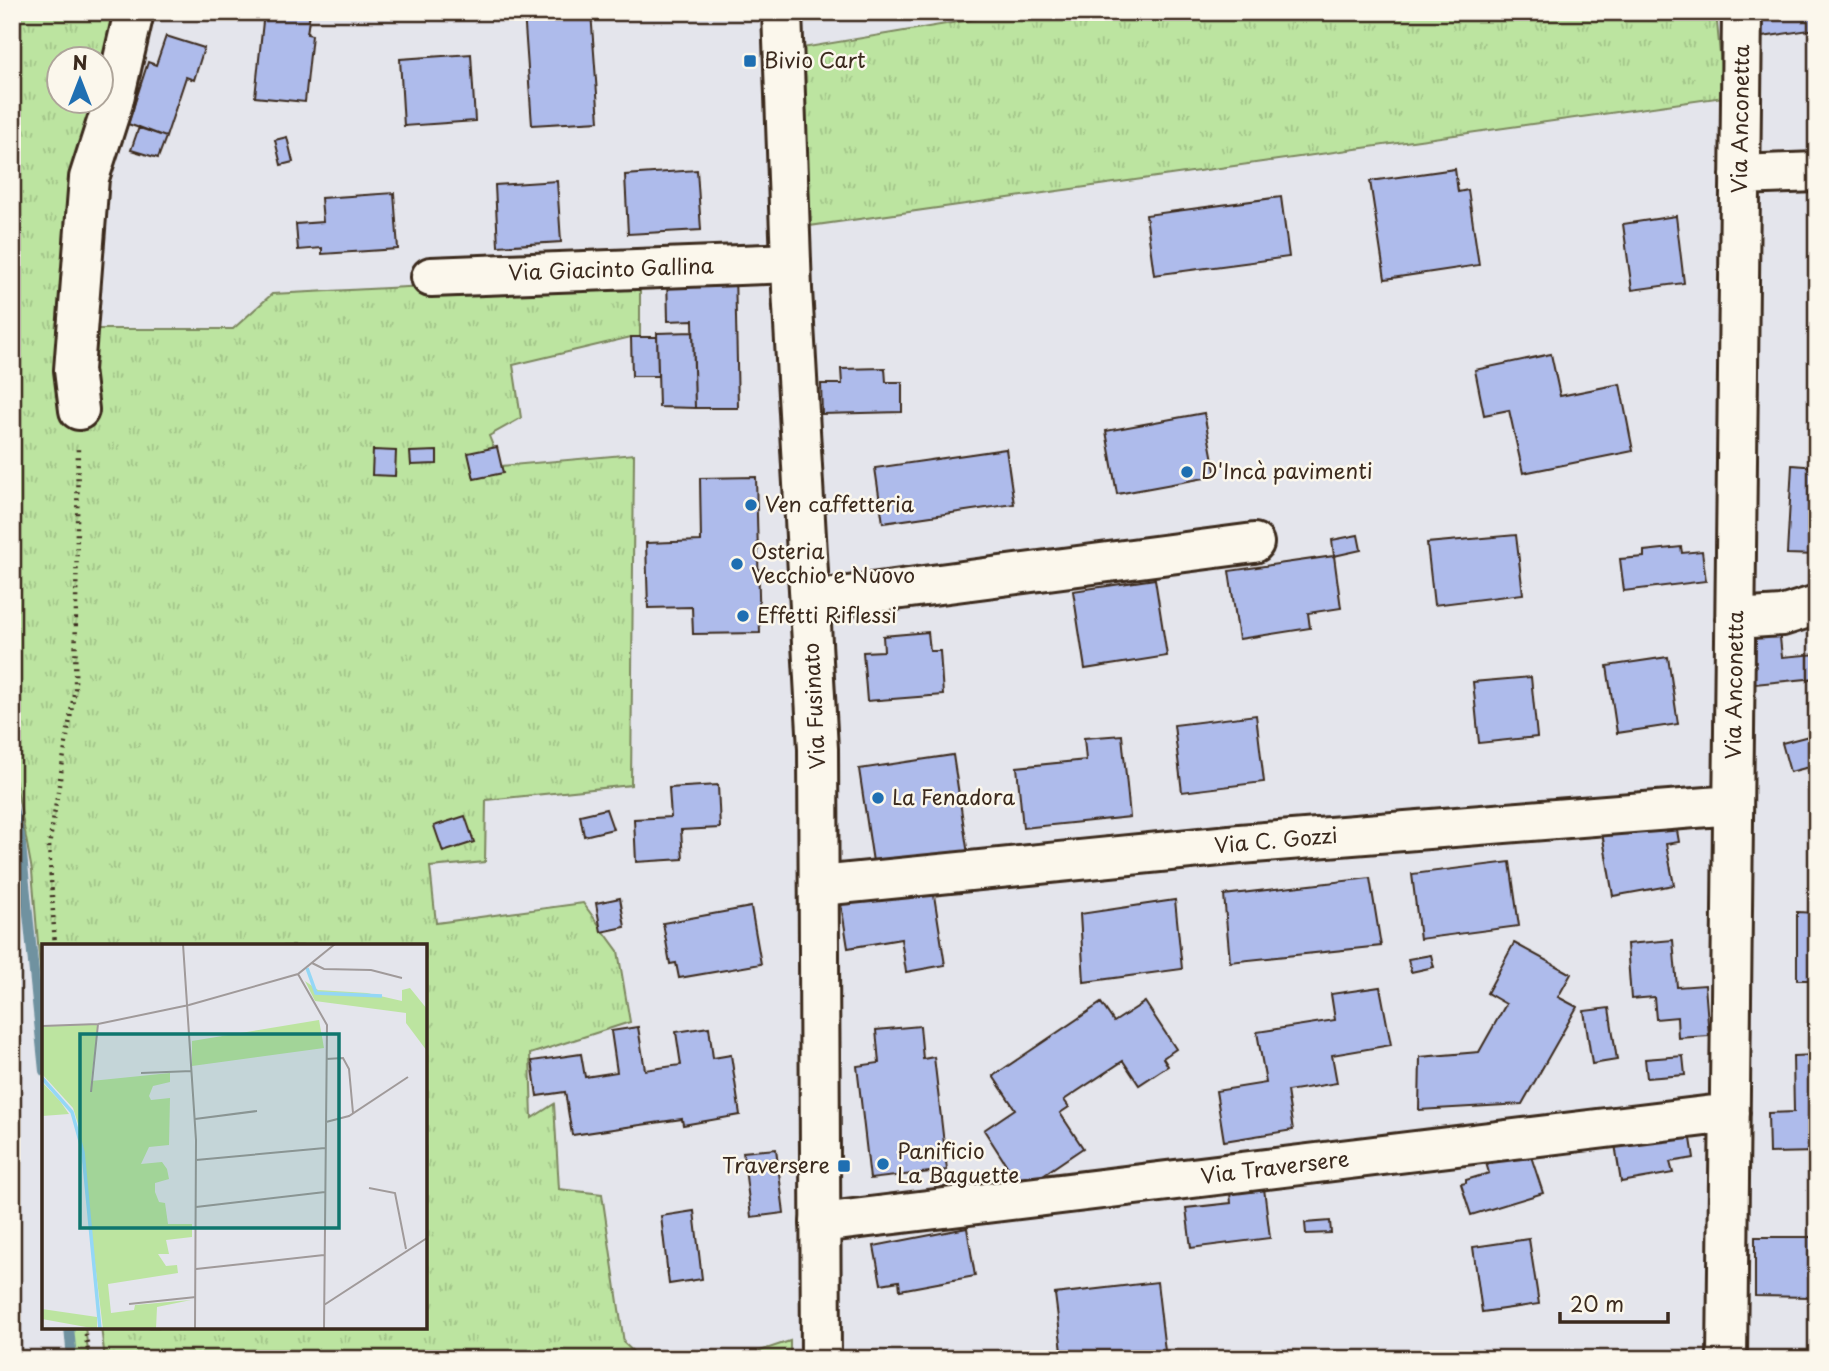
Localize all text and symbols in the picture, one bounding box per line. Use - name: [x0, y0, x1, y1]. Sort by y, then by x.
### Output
- place label: Bivio Cart: [764, 43, 866, 75]
- street label: Via Anconetta: [1722, 44, 1756, 194]
- north arrow: [46, 46, 116, 116]
- text: N: [72, 48, 88, 76]
- marker: Bivio Cart: [742, 53, 758, 69]
- street label: Via Giacinto Gallina: [508, 248, 715, 288]
- place label: D'Incà pavimenti: [1201, 454, 1373, 486]
- marker: D'Incà pavimenti: [1179, 464, 1195, 480]
- place label: Ven caffetteria: [765, 487, 915, 519]
- marker: Ven caffetteria: [743, 497, 759, 513]
- place label: Osteria Vecchio e Nuovo: [751, 534, 915, 590]
- marker: Osteria Vecchio e Nuovo: [729, 556, 745, 572]
- place label: Effetti Riflessi: [757, 598, 897, 630]
- marker: Effetti Riflessi: [735, 608, 751, 624]
- street label: Via Anconetta: [1716, 610, 1750, 760]
- street label: Via Fusinato: [794, 642, 832, 770]
- place label: La Fenadora: [892, 780, 1015, 812]
- marker: La Fenadora: [870, 790, 886, 806]
- street label: Via C. Gozzi: [1213, 818, 1339, 860]
- inset map: [42, 944, 427, 1329]
- place label: Panificio La Baguette: [897, 1134, 1019, 1190]
- street label: Via Traversere: [1199, 1141, 1351, 1191]
- place label: Traversere: [722, 1148, 830, 1180]
- marker: Panificio La Baguette: [875, 1156, 891, 1172]
- marker: Traversere: [836, 1158, 852, 1174]
- scale bar: [1560, 1280, 1668, 1324]
- text: 20 m: [1570, 1287, 1624, 1319]

